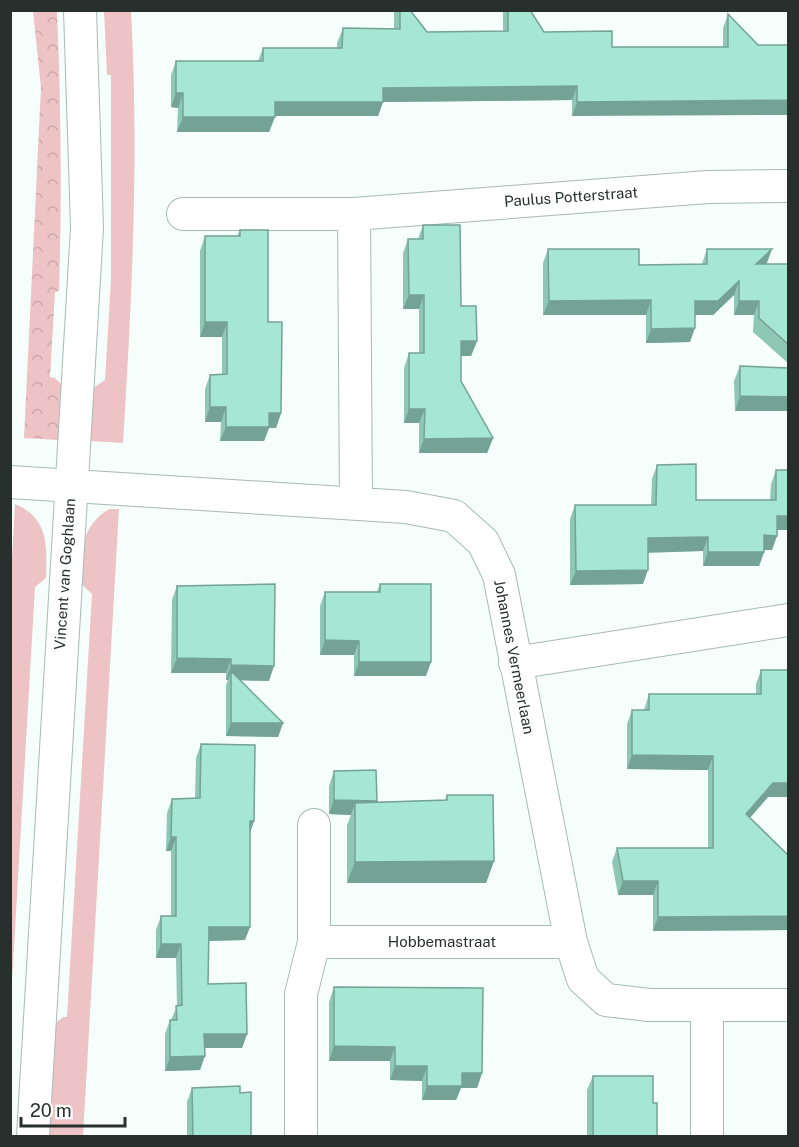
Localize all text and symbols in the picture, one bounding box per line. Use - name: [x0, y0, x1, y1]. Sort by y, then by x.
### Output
- street label: Paulus Potterstraat: [503, 183, 639, 210]
- street label: Vincent van Goghlaan: [51, 498, 78, 650]
- street label: Johannes Vermeerlaan: [491, 578, 538, 736]
- street label: Hobbemastraat: [388, 933, 496, 950]
- scale bar: [21, 1090, 124, 1128]
- text: 20 m: [30, 1100, 72, 1121]

